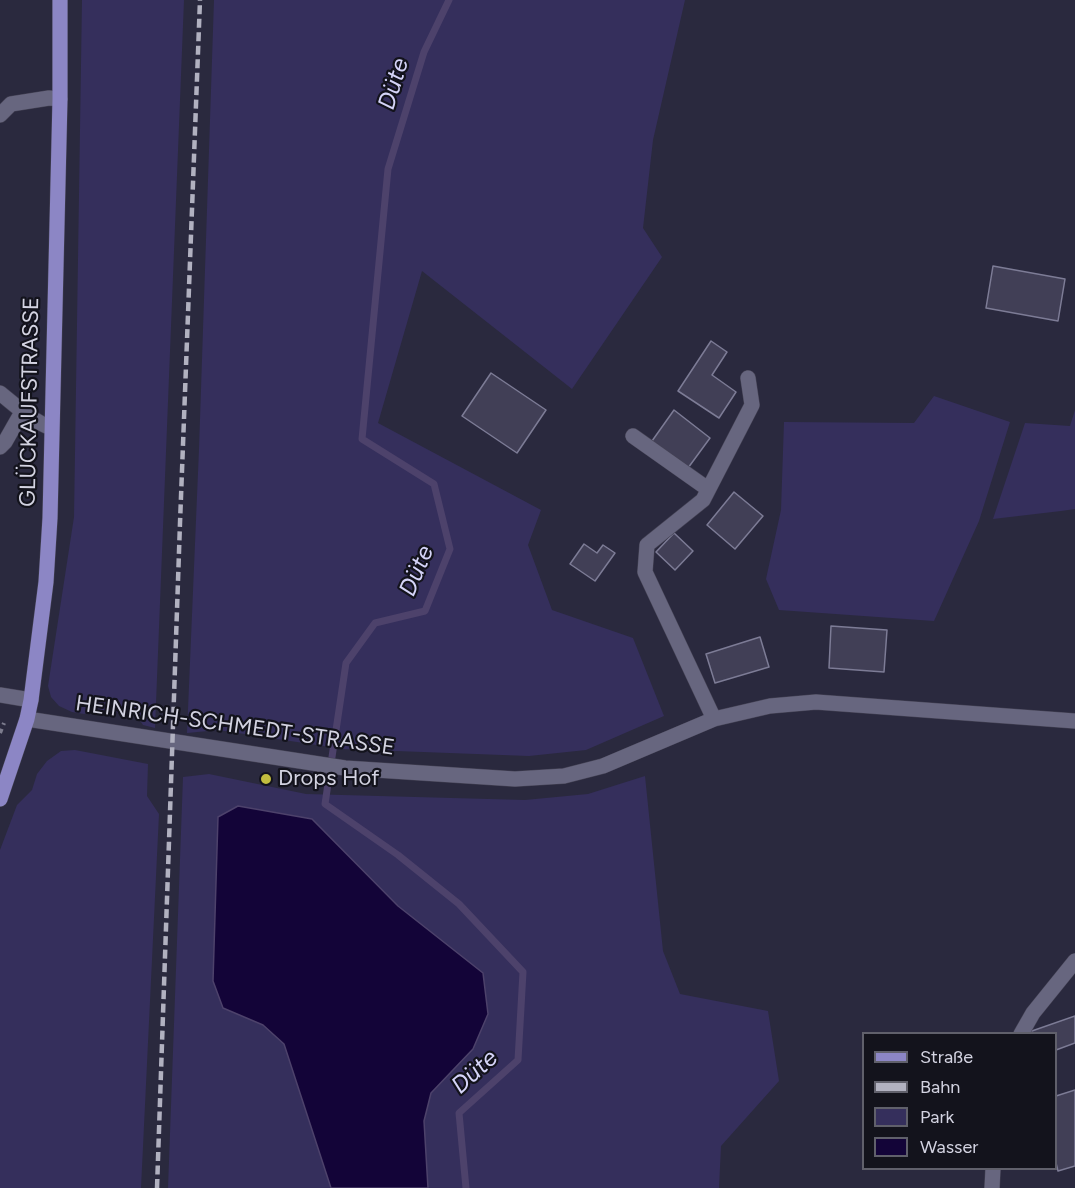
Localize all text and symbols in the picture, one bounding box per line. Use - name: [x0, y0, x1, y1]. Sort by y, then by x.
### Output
- water label: Düte: [373, 55, 415, 113]
- street label: GLÜCKAUFSTRASSE: [15, 297, 45, 507]
- water label: Düte: [394, 541, 440, 601]
- street label: HEINRICH-SCHMEDT-STRASSE: [74, 691, 396, 761]
- place label: Drops Hof: [278, 766, 379, 792]
- marker: Drops Hof: [259, 772, 273, 786]
- legend: [862, 1032, 1057, 1170]
- water label: Düte: [446, 1044, 504, 1100]
- text: Straße: [920, 1046, 973, 1068]
- text: Bahn: [920, 1076, 960, 1098]
- text: Park: [920, 1106, 954, 1128]
- text: Wasser: [920, 1136, 978, 1158]

